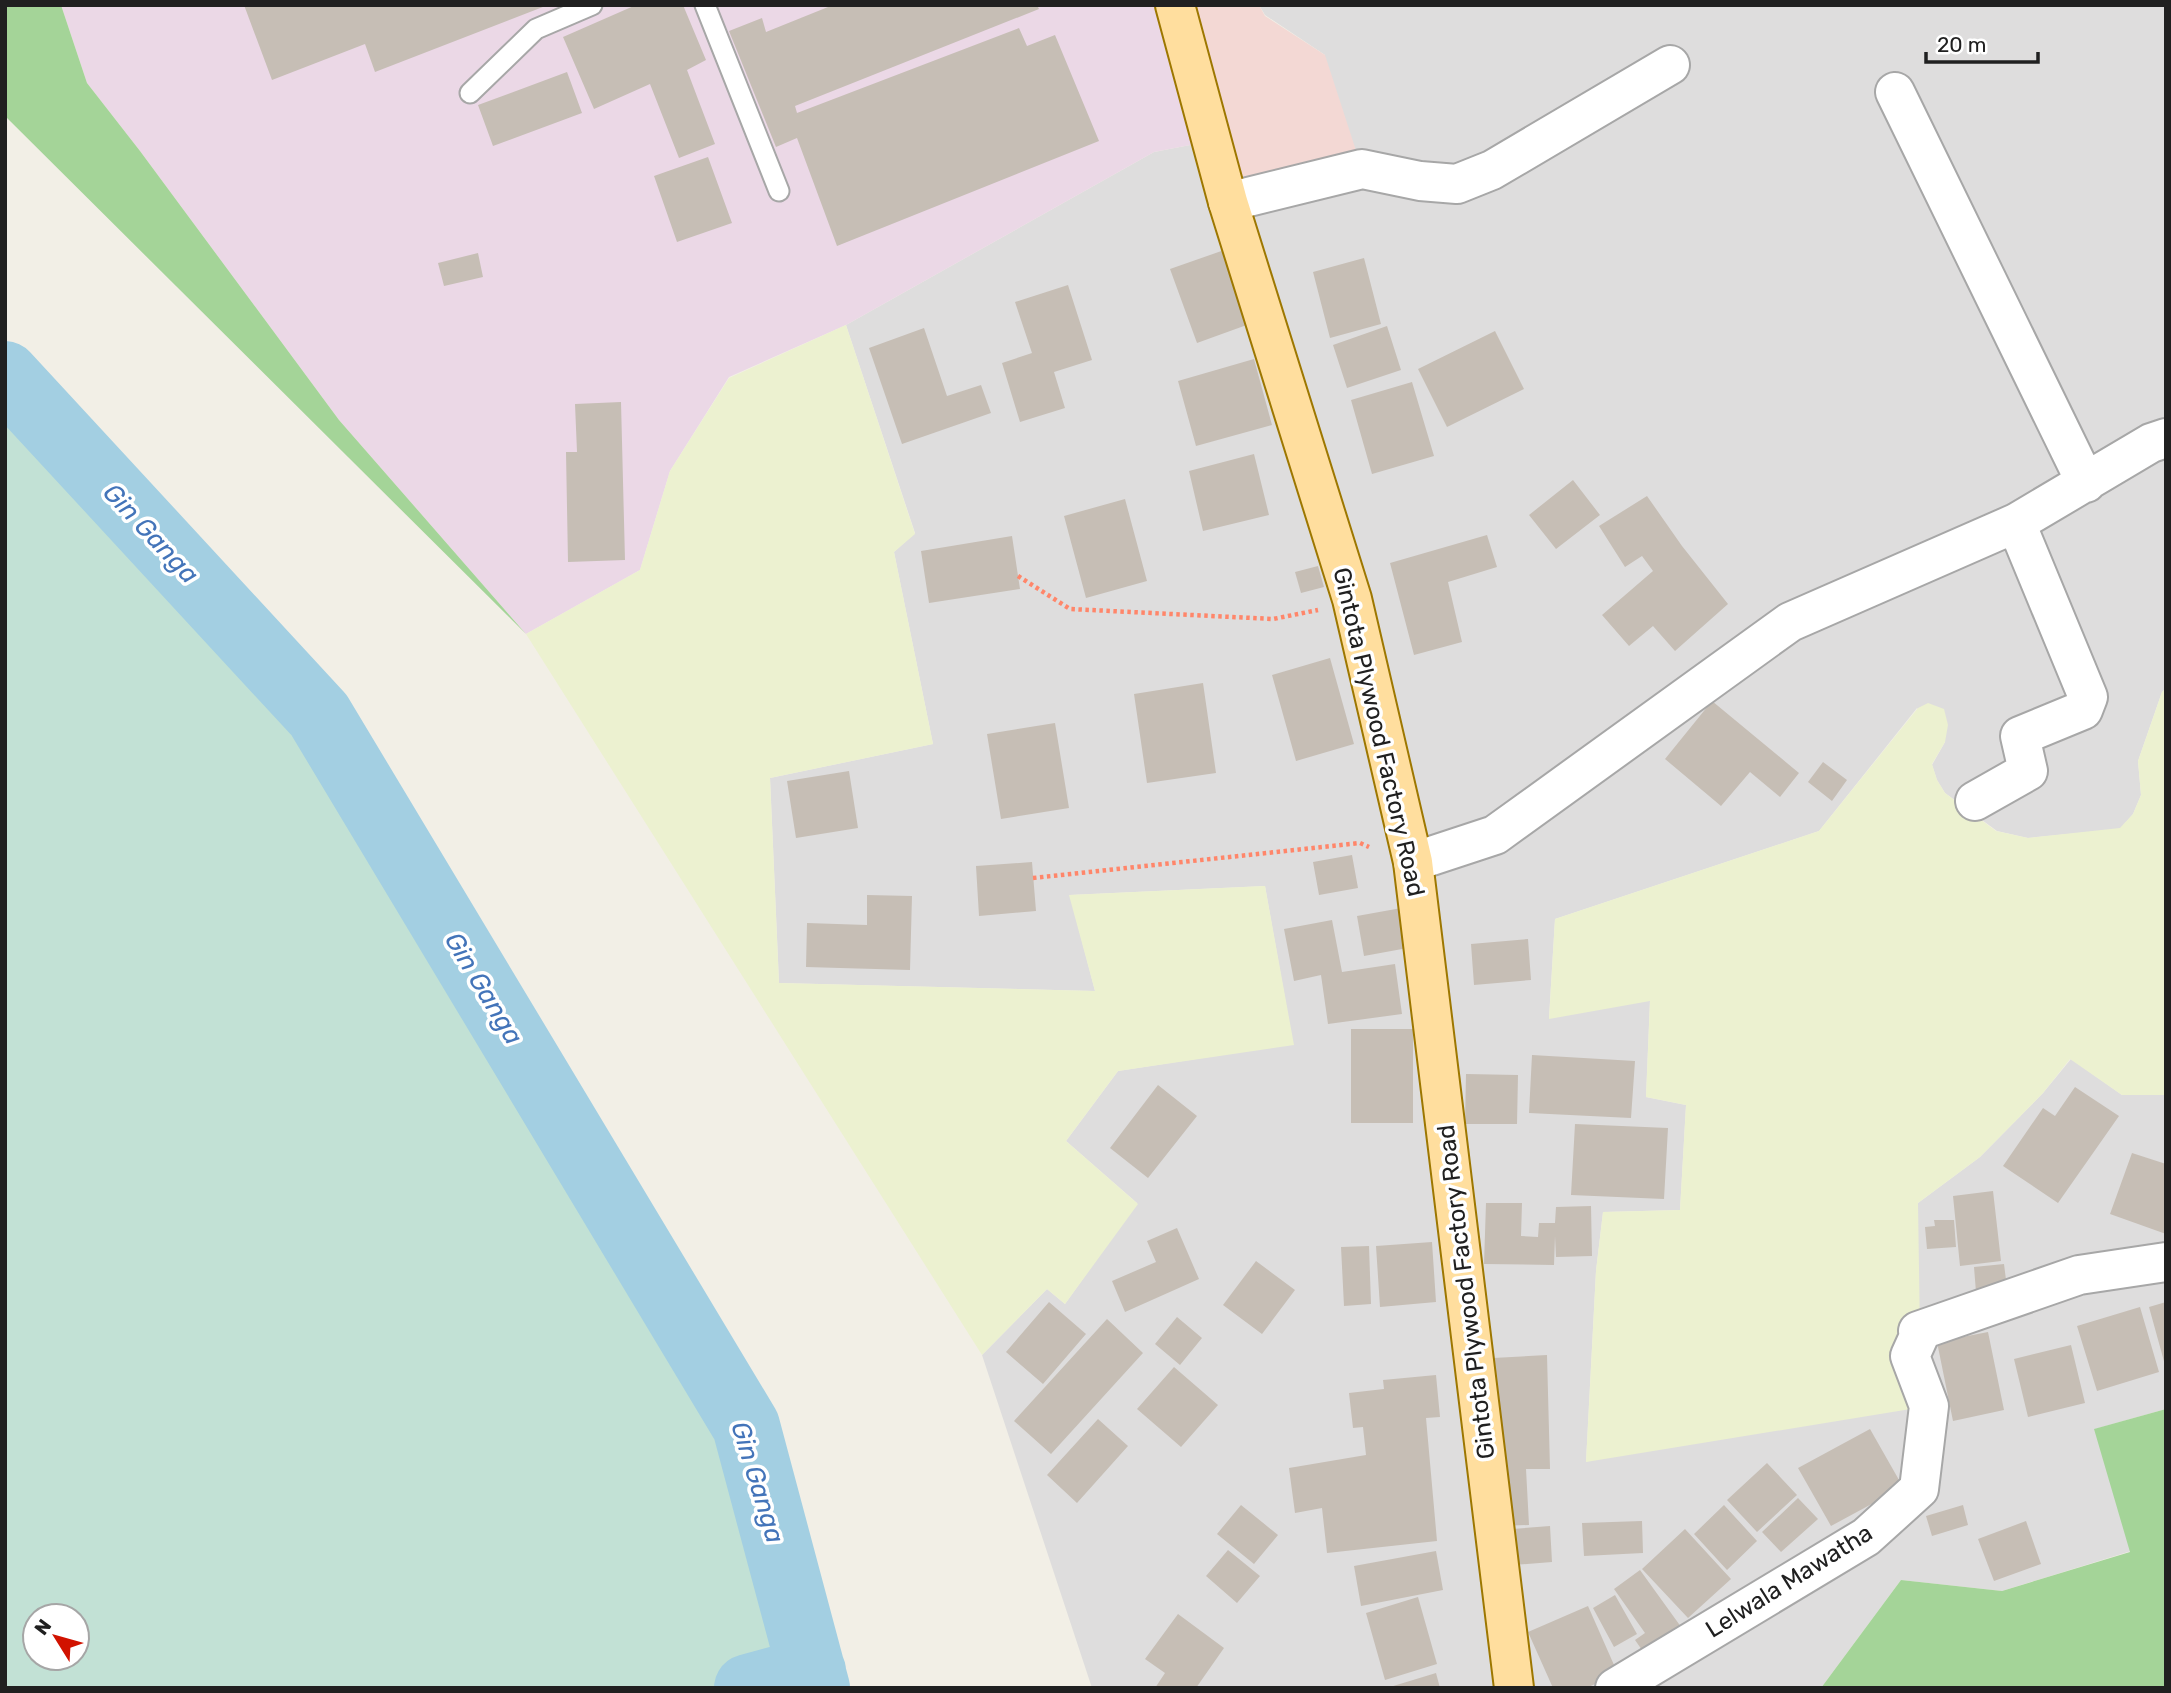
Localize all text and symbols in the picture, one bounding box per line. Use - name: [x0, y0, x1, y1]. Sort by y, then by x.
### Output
- scale bar: [1926, 21, 2038, 65]
- text: 20 m: [1937, 32, 1986, 57]
- water label: Gin Ganga: [96, 477, 205, 590]
- street label: Gintota Plywood Factory Road: [1327, 565, 1431, 899]
- water label: Gin Ganga: [438, 926, 529, 1050]
- street label: Gintota Plywood Factory Road: [1432, 1123, 1500, 1461]
- water label: Gin Ganga: [724, 1418, 791, 1547]
- street label: Lelwala Mawatha: [1701, 1518, 1877, 1644]
- north arrow: [21, 1602, 91, 1672]
- text: N: [30, 1615, 56, 1639]

